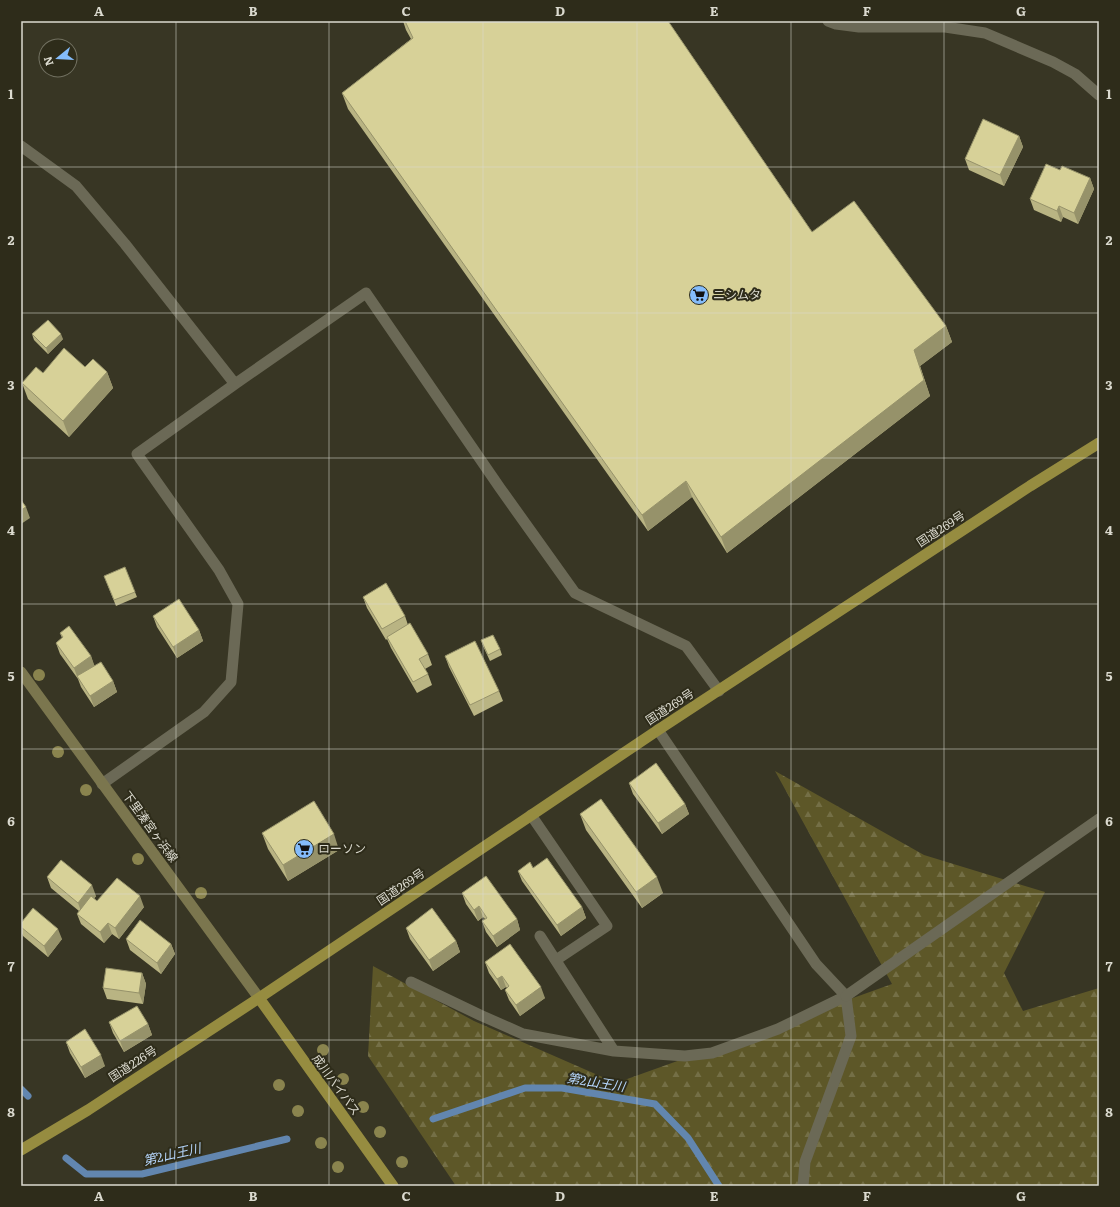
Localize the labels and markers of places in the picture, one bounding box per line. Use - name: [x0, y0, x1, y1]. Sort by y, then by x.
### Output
- supermarket icon: ニシムタ: [688, 284, 710, 306]
- place label: ニシムタ: [713, 285, 761, 303]
- supermarket icon: ローソン: [293, 838, 315, 860]
- place label: ローソン: [318, 839, 366, 857]

